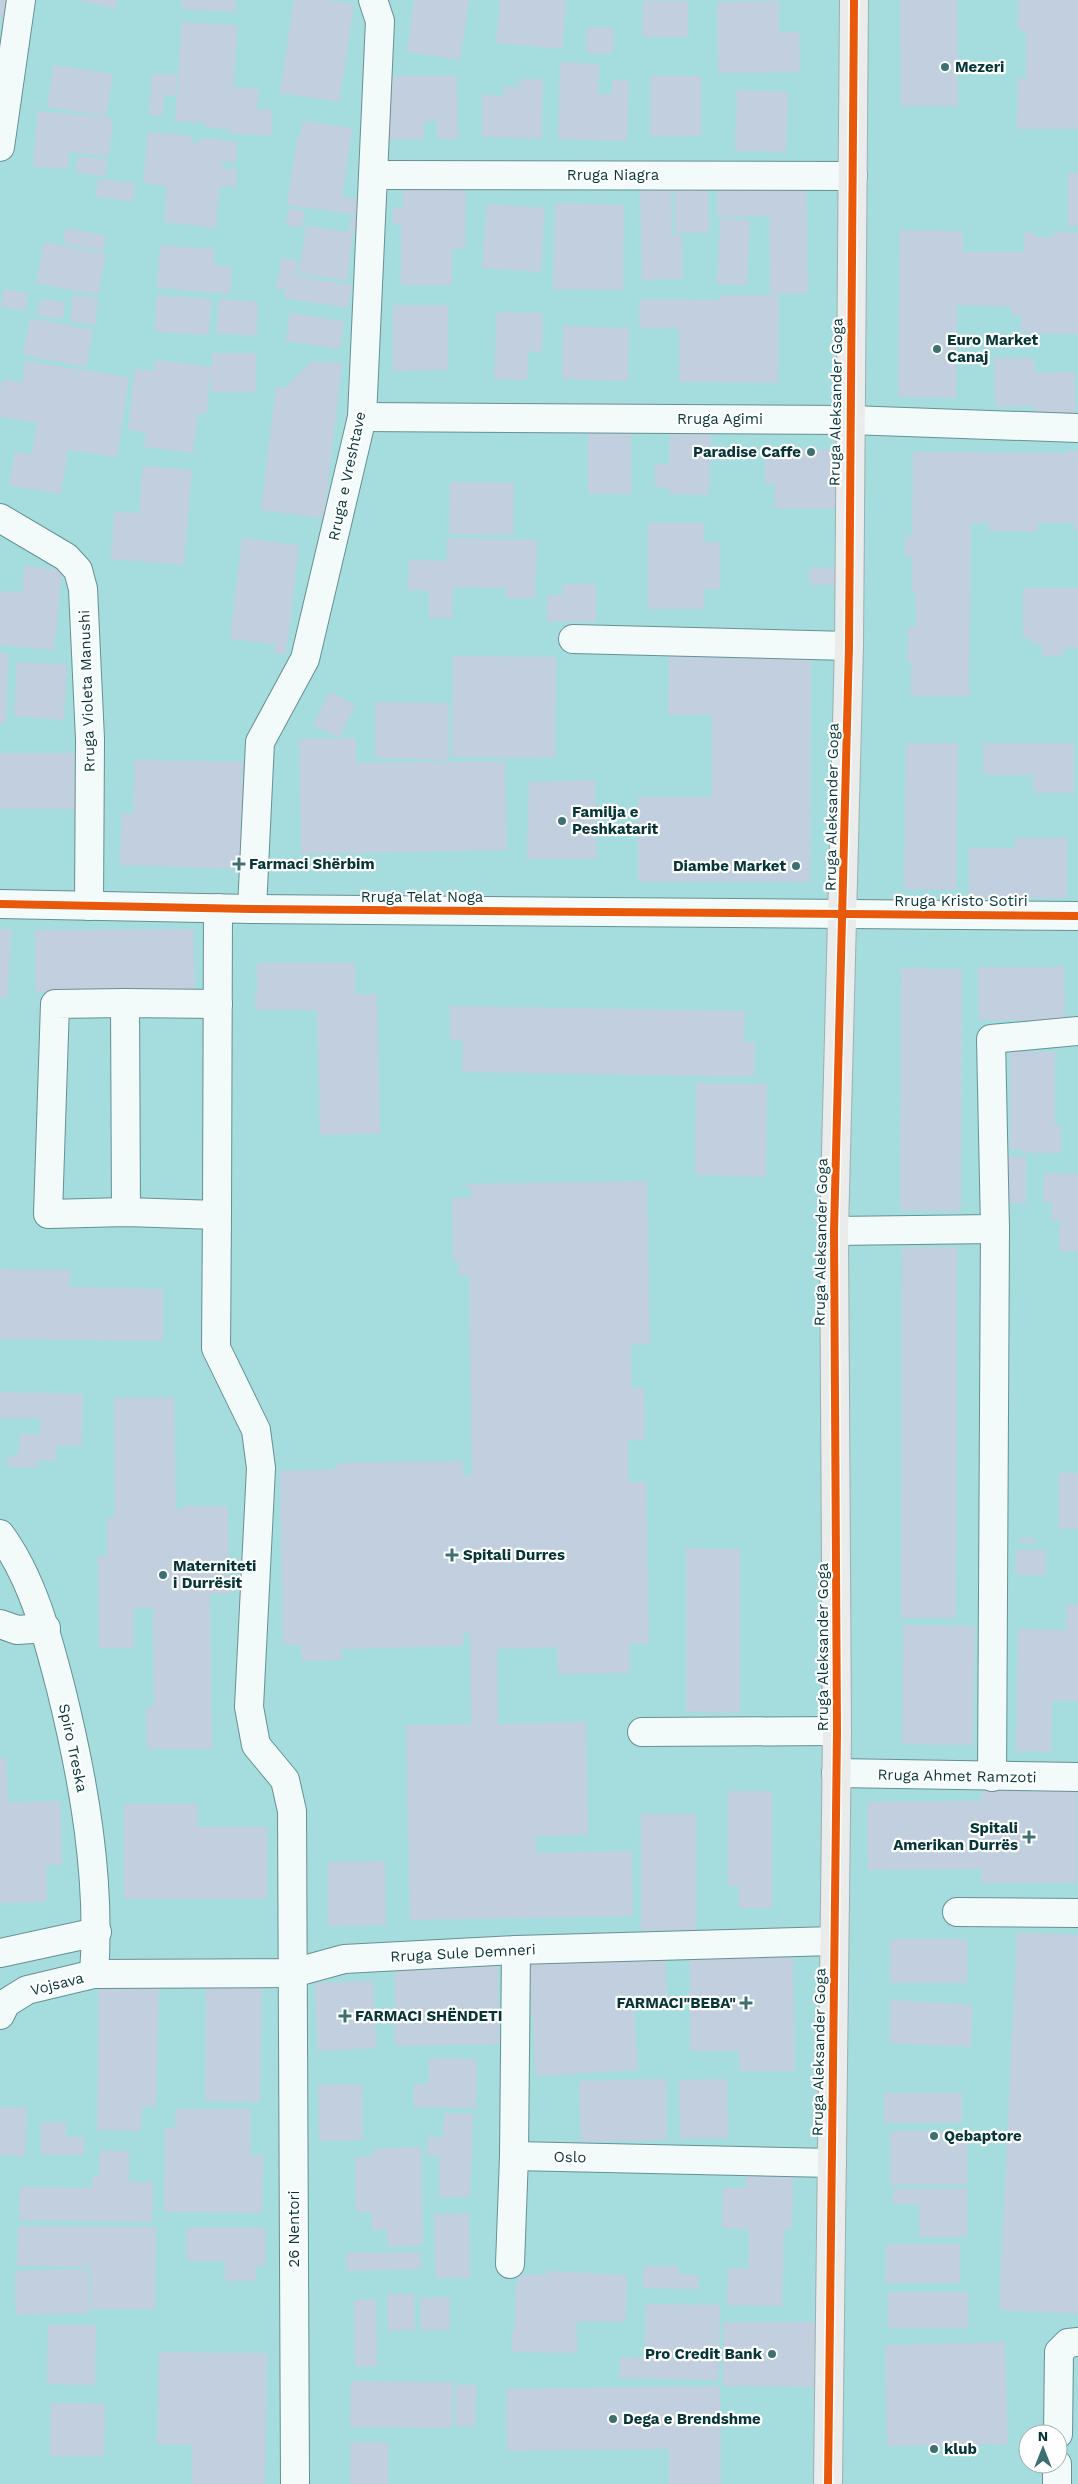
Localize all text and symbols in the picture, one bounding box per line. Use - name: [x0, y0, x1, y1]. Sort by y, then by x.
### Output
- place label: Mezeri: [955, 58, 1004, 76]
- marker: Mezeri: [939, 61, 951, 73]
- street label: Rruga Niagra: [567, 166, 660, 184]
- street label: Rruga Aleksander Goga: [826, 317, 846, 486]
- place label: Euro Market Canaj: [947, 331, 1039, 366]
- marker: Euro Market Canaj: [931, 343, 943, 355]
- street label: Rruga e Vreshtave: [325, 410, 369, 542]
- street label: Rruga Agimi: [677, 410, 763, 428]
- place label: Paradise Caffe: [693, 443, 801, 461]
- marker: Paradise Caffe: [805, 446, 817, 458]
- street label: Rruga Violeta Manushi: [75, 610, 99, 772]
- street label: Rruga Aleksander Goga: [822, 722, 842, 891]
- place label: Familja e Peshkatarit: [572, 803, 659, 838]
- marker: Familja e Peshkatarit: [556, 815, 568, 827]
- place label: Farmaci Shërbim: [249, 855, 375, 873]
- place label: Diambe Market: [673, 857, 786, 875]
- marker: Farmaci Shërbim: [233, 858, 245, 870]
- marker: Diambe Market: [790, 860, 802, 872]
- street label: Rruga Telat Noga: [361, 888, 484, 906]
- street label: Rruga Kristo Sotiri: [894, 892, 1028, 910]
- street label: Rruga Aleksander Goga: [811, 1157, 831, 1326]
- place label: Spitali Durres: [463, 1546, 565, 1564]
- marker: Spitali Durres: [445, 1548, 459, 1562]
- place label: Materniteti i Durrësit: [173, 1557, 256, 1592]
- street label: Rruga Aleksander Goga: [814, 1562, 832, 1731]
- marker: Materniteti i Durrësit: [157, 1569, 169, 1581]
- street label: Spiro Treska: [55, 1702, 91, 1794]
- street label: Rruga Ahmet Ramzoti: [877, 1766, 1037, 1786]
- place label: Spitali Amerikan Durrës: [893, 1819, 1018, 1854]
- marker: Spitali Amerikan Durrës: [1022, 1830, 1036, 1844]
- street label: Rruga Sule Demneri: [390, 1940, 536, 1966]
- street label: Rruga Aleksander Goga: [809, 1967, 829, 2136]
- street label: Vojsava: [28, 1969, 86, 1999]
- place label: FARMACI"BEBA": [616, 1994, 736, 2012]
- marker: FARMACI"BEBA": [740, 1997, 752, 2009]
- place label: FARMACI SHËNDETI: [355, 2007, 503, 2025]
- marker: FARMACI SHËNDETI: [339, 2010, 351, 2022]
- place label: Qebaptore: [944, 2127, 1022, 2145]
- marker: Qebaptore: [928, 2130, 940, 2142]
- street label: Oslo: [553, 2148, 587, 2166]
- street label: 26 Nentori: [285, 2190, 303, 2268]
- place label: Pro Credit Bank: [645, 2345, 763, 2363]
- marker: Pro Credit Bank: [766, 2348, 778, 2360]
- place label: Dega e Brendshme: [623, 2410, 761, 2428]
- marker: Dega e Brendshme: [607, 2413, 619, 2425]
- north arrow: [1018, 2424, 1068, 2474]
- text: N: [1038, 2428, 1048, 2444]
- place label: klub: [944, 2440, 977, 2458]
- marker: klub: [928, 2443, 940, 2455]

